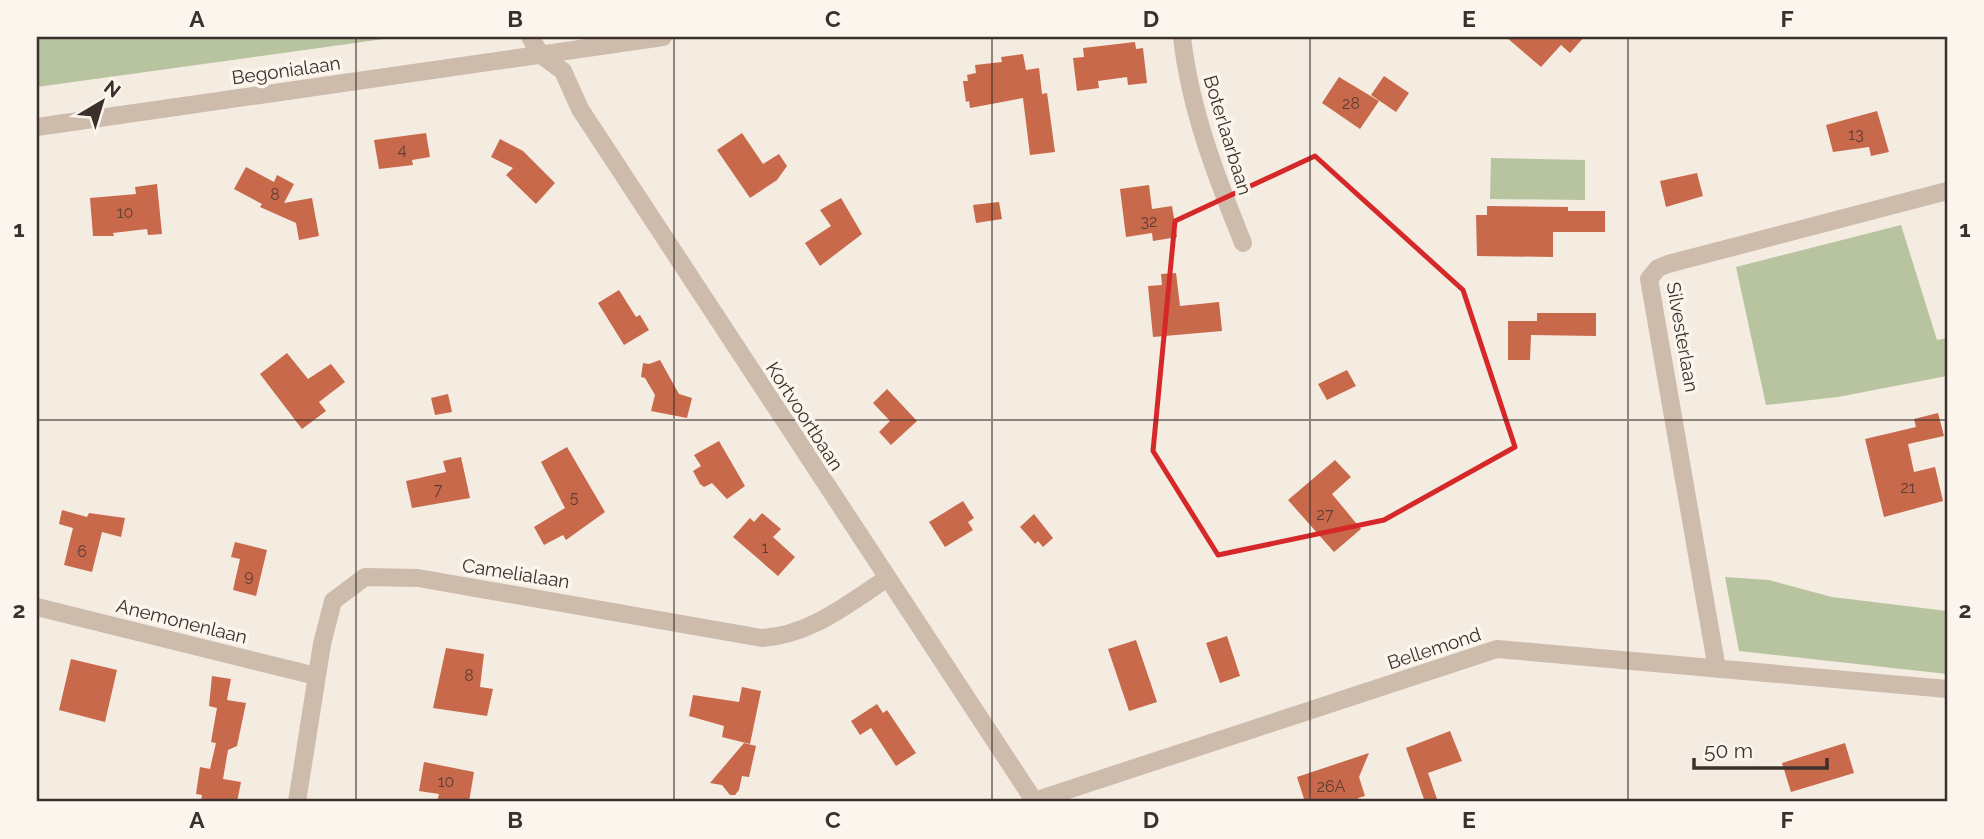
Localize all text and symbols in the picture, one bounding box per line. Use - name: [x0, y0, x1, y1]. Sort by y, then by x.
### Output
- text: A: [189, 5, 205, 32]
- text: B: [507, 5, 523, 32]
- text: C: [825, 5, 841, 32]
- text: D: [1143, 5, 1159, 32]
- text: E: [1462, 5, 1476, 32]
- text: F: [1780, 5, 1794, 32]
- street label: Begonialaan: [230, 51, 342, 89]
- north arrow: [66, 66, 136, 136]
- street label: Boterlaarbaan: [1199, 73, 1257, 197]
- text: N: [100, 75, 125, 102]
- house number: 28: [1342, 94, 1360, 113]
- house number: 13: [1848, 125, 1864, 144]
- house number: 4: [398, 140, 407, 159]
- house number: 8: [270, 185, 280, 204]
- house number: 10: [117, 203, 133, 222]
- house number: 32: [1141, 212, 1157, 231]
- text: 1: [13, 215, 25, 242]
- text: 1: [1959, 215, 1971, 242]
- street label: Silvesterlaan: [1662, 280, 1704, 394]
- street label: Kortvoortbaan: [762, 358, 848, 474]
- house number: 21: [1900, 478, 1916, 497]
- house number: 7: [434, 480, 443, 499]
- house number: 5: [570, 488, 579, 507]
- house number: 27: [1317, 505, 1334, 524]
- house number: 1: [762, 538, 769, 557]
- house number: 6: [77, 542, 87, 561]
- street label: Camelialaan: [461, 554, 571, 592]
- house number: 9: [244, 566, 254, 585]
- street label: Anemonenlaan: [114, 594, 250, 648]
- text: 2: [13, 596, 25, 623]
- text: 2: [1959, 596, 1971, 623]
- street label: Bellemond: [1384, 623, 1484, 673]
- house number: 8: [464, 666, 474, 685]
- scale bar: [1694, 727, 1826, 771]
- text: 50 m: [1704, 738, 1753, 763]
- house number: 10: [438, 772, 454, 791]
- house number: 26A: [1317, 777, 1345, 796]
- text: A: [189, 806, 205, 833]
- text: B: [507, 806, 523, 833]
- text: C: [825, 806, 841, 833]
- text: D: [1143, 806, 1159, 833]
- text: E: [1462, 806, 1476, 833]
- text: F: [1780, 806, 1794, 833]

